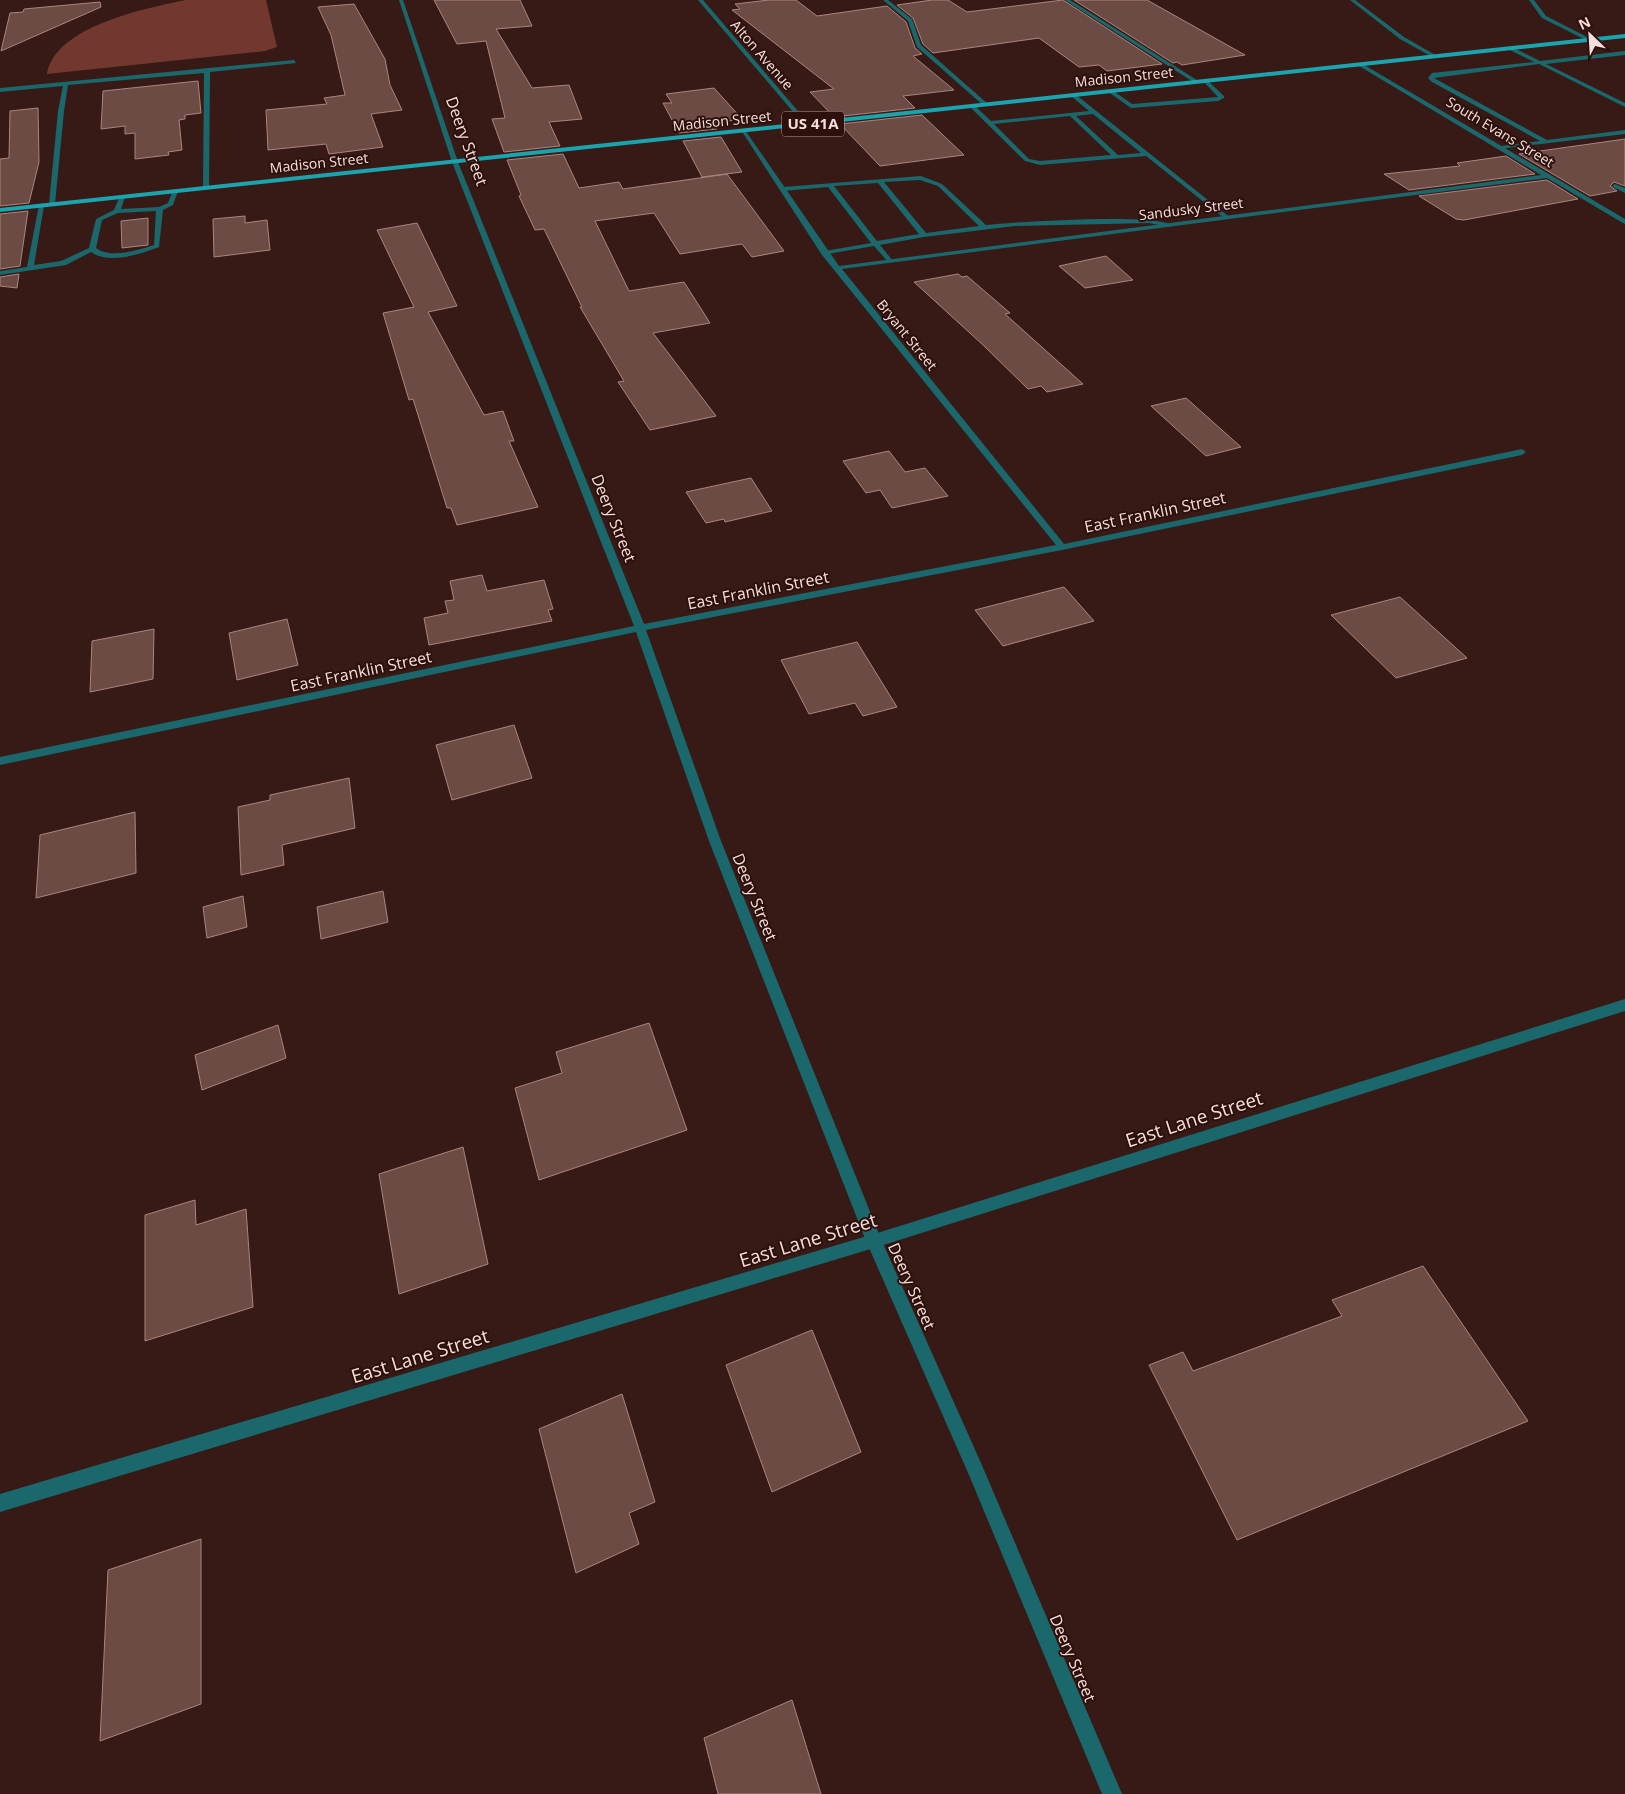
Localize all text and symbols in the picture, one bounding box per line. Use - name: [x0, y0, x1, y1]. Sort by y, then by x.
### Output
- north arrow: [1565, 10, 1615, 60]
- text: N: [1575, 12, 1593, 34]
- street label: Alton Avenue: [727, 16, 798, 94]
- street label: Madison Street: [1074, 62, 1174, 91]
- street label: South Evans Street: [1443, 92, 1558, 171]
- street label: Deery Street: [441, 94, 493, 189]
- street label: Madison Street: [672, 106, 772, 135]
- road number: US 41A: [782, 112, 844, 136]
- street label: Madison Street: [269, 148, 369, 177]
- street label: Sandusky Street: [1138, 193, 1244, 224]
- street label: Bryant Street: [873, 295, 942, 374]
- street label: Deery Street: [586, 471, 642, 565]
- street label: East Franklin Street: [1082, 486, 1228, 538]
- street label: East Franklin Street: [685, 565, 831, 615]
- street label: East Franklin Street: [288, 645, 434, 697]
- street label: Deery Street: [727, 850, 783, 944]
- street label: East Lane Street: [1122, 1085, 1266, 1153]
- street label: East Lane Street: [736, 1207, 880, 1273]
- street label: Deery Street: [883, 1239, 941, 1333]
- street label: East Lane Street: [348, 1323, 492, 1389]
- street label: Deery Street: [1045, 1611, 1101, 1705]

